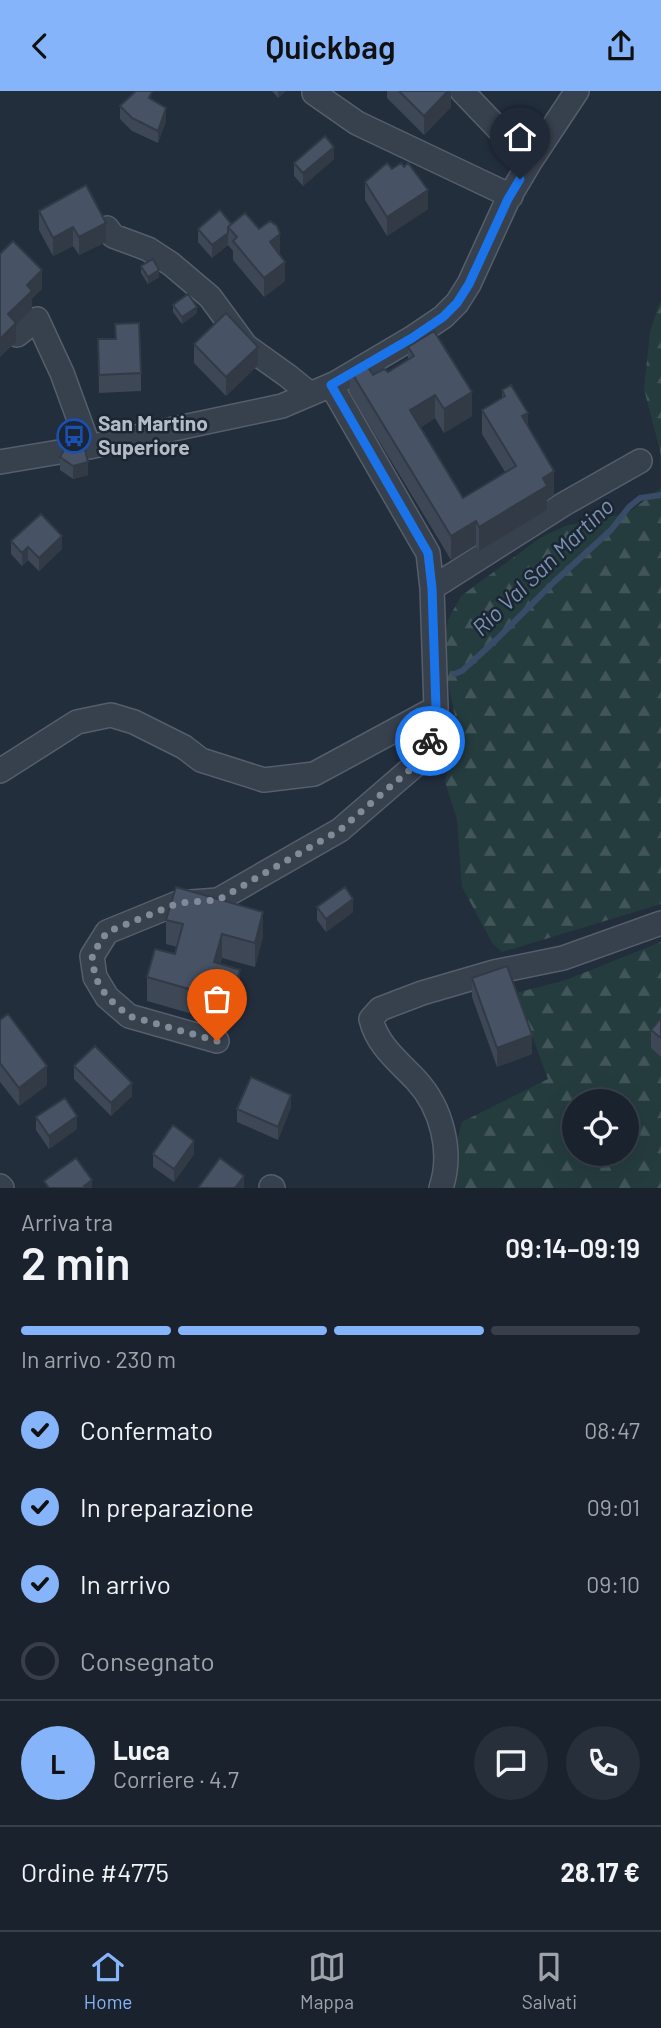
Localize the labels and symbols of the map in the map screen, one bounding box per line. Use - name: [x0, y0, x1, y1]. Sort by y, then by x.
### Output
- pin: [490, 107, 550, 179]
- place label: San Martino Superiore: [98, 410, 208, 459]
- bus stop icon: San Martino Superiore: [55, 417, 93, 455]
- water label: Rio Val San Martino: [466, 492, 619, 641]
- courier: [395, 706, 465, 776]
- pin: [187, 969, 247, 1041]

